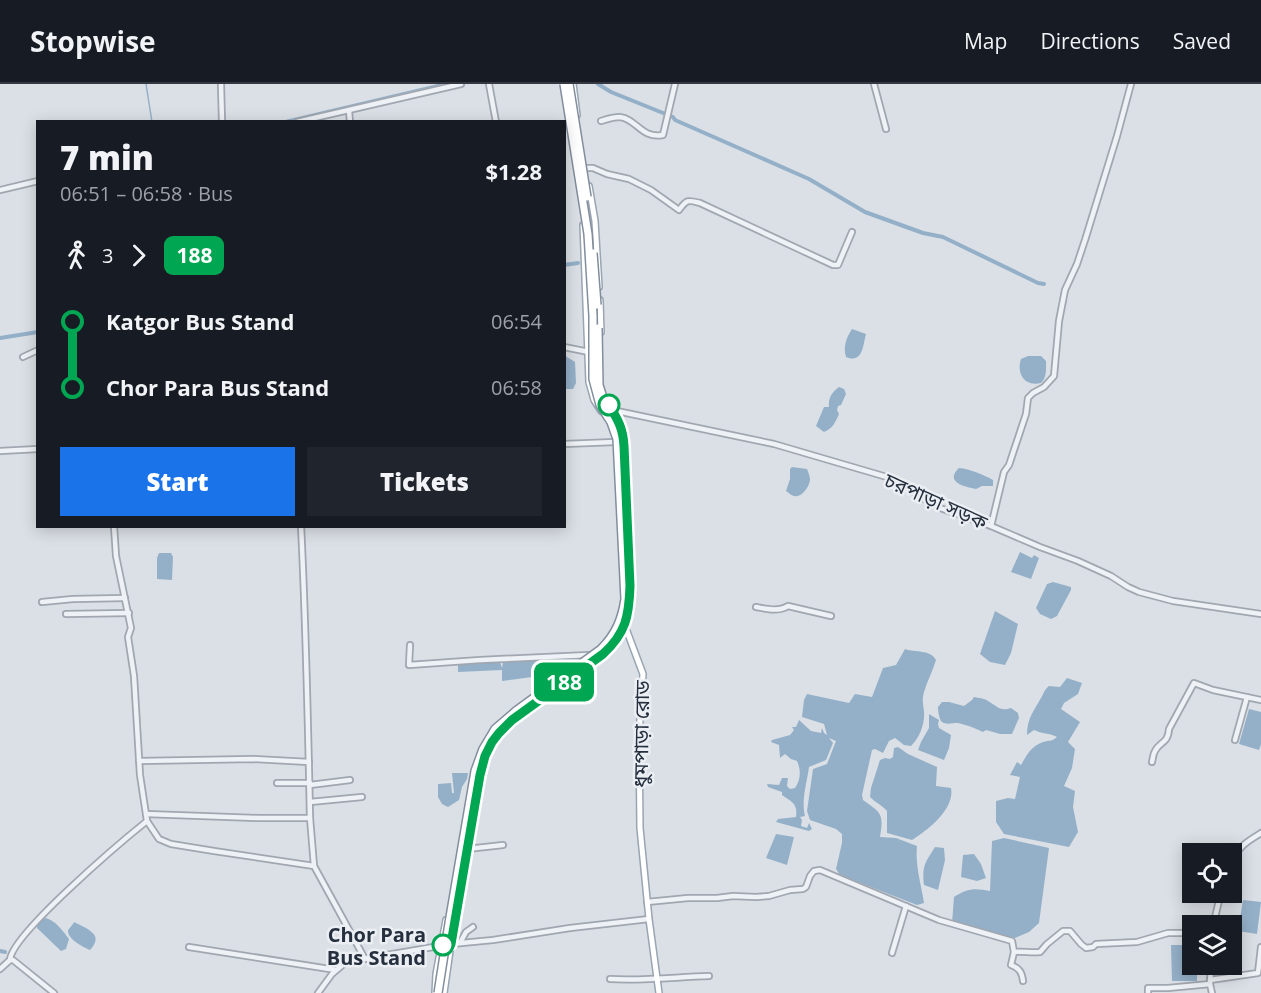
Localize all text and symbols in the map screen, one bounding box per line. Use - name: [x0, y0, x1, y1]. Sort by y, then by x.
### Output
- text: Stopwise: [30, 22, 156, 60]
- text: Map: [964, 27, 1007, 55]
- text: Directions: [1040, 27, 1140, 55]
- text: Saved: [1173, 27, 1231, 55]
- text: 7 min: [60, 135, 154, 180]
- text: $1.28: [485, 156, 542, 186]
- text: 06:51 – 06:58 · Bus: [60, 180, 233, 207]
- icon: walk: [60, 239, 93, 272]
- icon: forward: [122, 239, 155, 272]
- text: 188: [176, 241, 212, 269]
- text: 3: [102, 242, 113, 269]
- text: Katgor Bus Stand: [106, 306, 294, 336]
- text: 06:54: [491, 308, 542, 335]
- text: Chor Para Bus Stand: [106, 372, 329, 402]
- text: 06:58: [491, 374, 542, 401]
- unlabelled marker: [598, 394, 620, 416]
- button: Start: [60, 447, 295, 516]
- button: Tickets: [307, 447, 542, 516]
- street label: চরপাড়া সড়ক: [879, 466, 992, 536]
- line badge: 188: [530, 662, 598, 702]
- text: 188: [546, 668, 582, 696]
- street label: ধুমপাড়া রোড: [627, 679, 655, 788]
- map controls: [1182, 843, 1242, 975]
- button: locate: [1182, 843, 1242, 903]
- button: layers: [1182, 915, 1242, 975]
- place label: Chor Para Bus Stand: [327, 921, 426, 971]
- marker: Chor Para Bus Stand: [432, 934, 454, 956]

